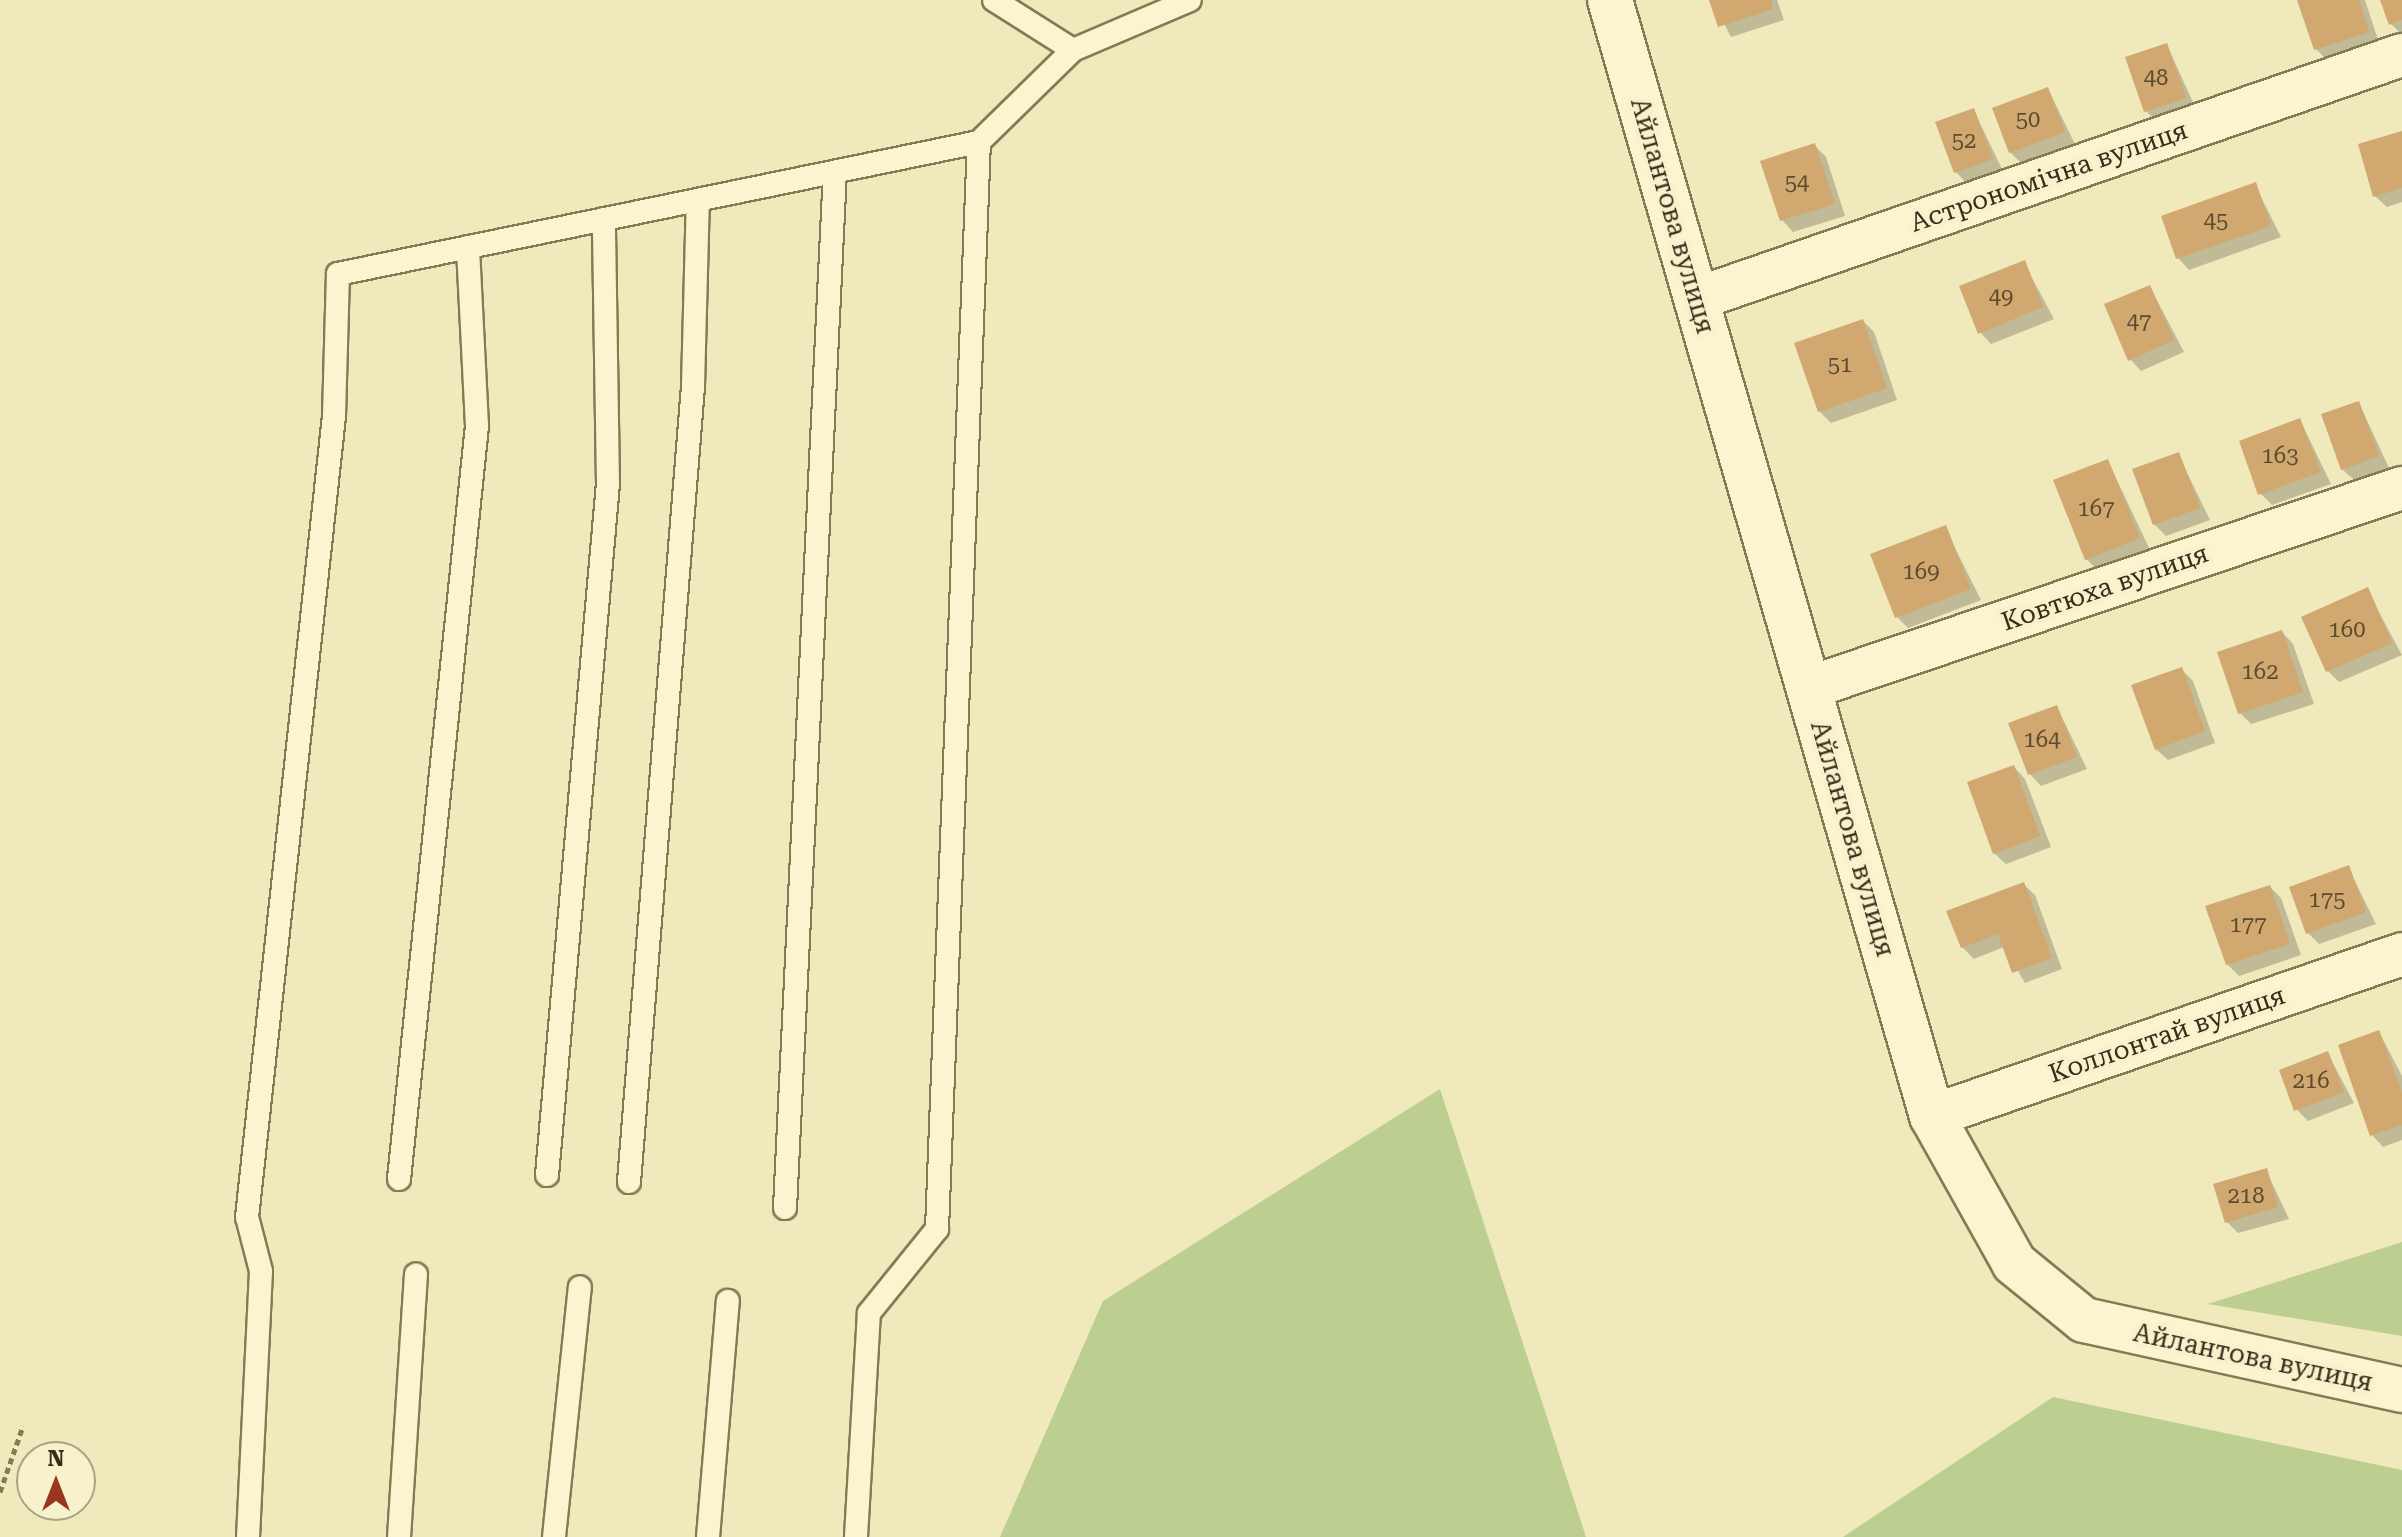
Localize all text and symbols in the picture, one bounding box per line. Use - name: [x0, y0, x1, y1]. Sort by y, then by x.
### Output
- house number: 48: [2144, 65, 2168, 91]
- street label: Айлантова вулиця: [1623, 94, 1721, 338]
- house number: 50: [2016, 107, 2040, 133]
- street label: Астрономічна вулиця: [1906, 115, 2192, 239]
- house number: 52: [1952, 128, 1976, 154]
- house number: 54: [1785, 170, 1809, 196]
- house number: 45: [2204, 208, 2228, 234]
- house number: 49: [1989, 284, 2013, 310]
- house number: 47: [2127, 309, 2151, 335]
- house number: 51: [1828, 352, 1852, 378]
- house number: 163: [2262, 443, 2298, 469]
- house number: 167: [2078, 496, 2114, 522]
- street label: Ковтюха вулиця: [1997, 538, 2213, 638]
- house number: 169: [1903, 559, 1939, 585]
- house number: 160: [2329, 617, 2365, 643]
- house number: 162: [2242, 659, 2278, 685]
- street label: Айлантова вулиця: [1803, 717, 1901, 961]
- house number: 164: [2024, 727, 2060, 753]
- house number: 175: [2309, 887, 2345, 913]
- house number: 177: [2230, 912, 2266, 938]
- street label: Коллонтай вулиця: [2045, 980, 2289, 1090]
- house number: 216: [2293, 1068, 2329, 1094]
- house number: 218: [2228, 1183, 2264, 1209]
- street label: Айлантова вулиця: [2130, 1317, 2376, 1399]
- north arrow: [16, 1441, 96, 1521]
- text: N: [48, 1446, 64, 1471]

